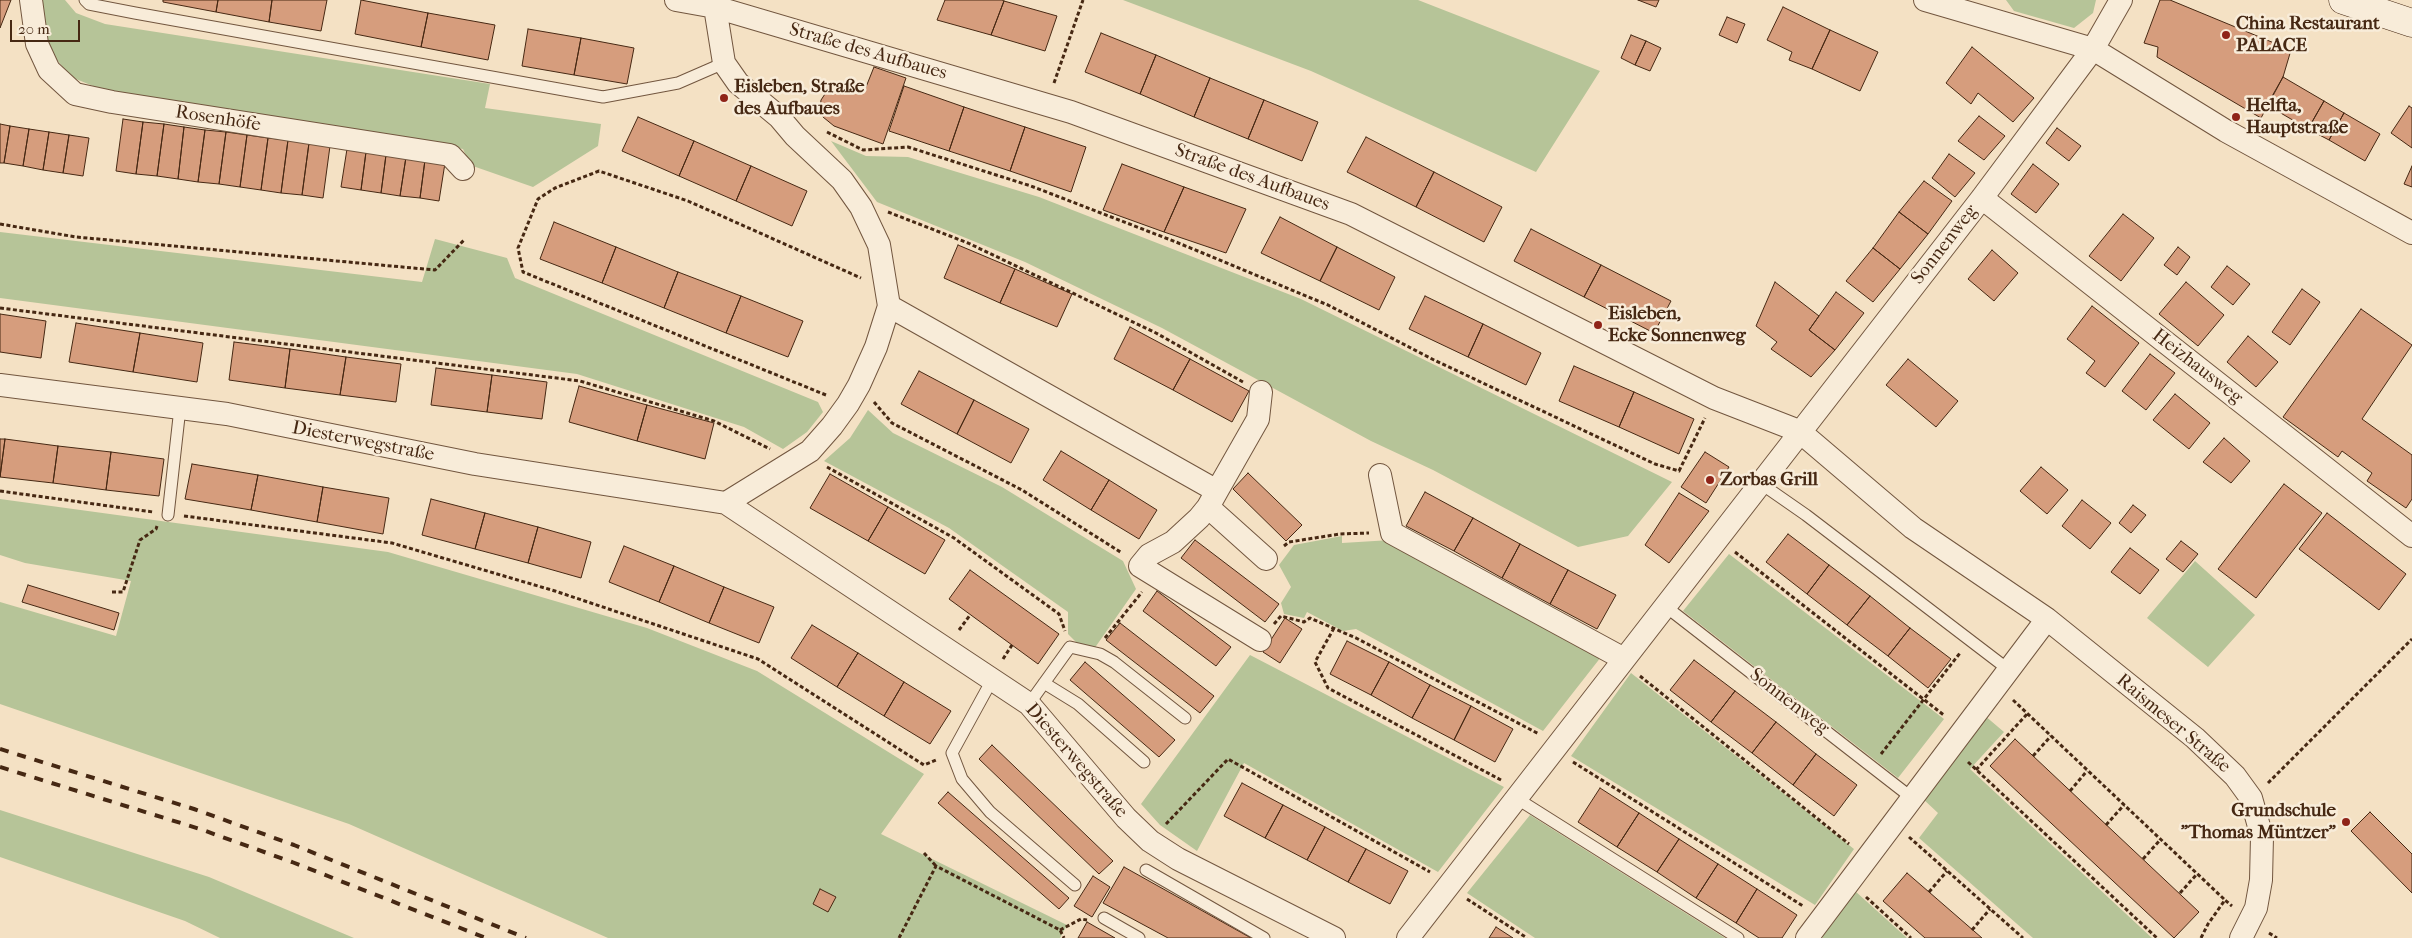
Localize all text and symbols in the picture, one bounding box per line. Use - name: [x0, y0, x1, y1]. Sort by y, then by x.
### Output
- scale bar: [12, 10, 82, 42]
- place label: China Restaurant PALACE: [2236, 13, 2380, 57]
- street label: Straße des Aufbaues: [786, 19, 950, 85]
- text: 20 m: [18, 20, 50, 38]
- marker: China Restaurant PALACE: [2220, 29, 2232, 41]
- place label: Eisleben, Straße des Aufbaues: [734, 76, 864, 120]
- marker: Eisleben, Straße des Aufbaues: [718, 92, 730, 104]
- place label: Helfta, Hauptstraße: [2246, 95, 2348, 139]
- street label: Rosenhöfe: [174, 101, 262, 137]
- marker: Helfta, Hauptstraße: [2230, 111, 2242, 123]
- street label: Straße des Aufbaues: [1171, 139, 1333, 217]
- street label: Sonnenweg: [1907, 201, 1983, 289]
- place label: Eisleben, Ecke Sonnenweg: [1608, 303, 1746, 347]
- marker: Eisleben, Ecke Sonnenweg: [1592, 319, 1604, 331]
- street label: Heizhausweg: [2147, 325, 2247, 409]
- street label: Diesterwegstraße: [290, 417, 436, 467]
- place label: Zorbas Grill: [1720, 469, 1818, 491]
- marker: Zorbas Grill: [1704, 474, 1716, 486]
- street label: Sonnenweg: [1745, 664, 1833, 740]
- street label: Raismeser Straße: [2111, 669, 2235, 779]
- street label: Diesterwegstraße: [1020, 699, 1132, 823]
- place label: Grundschule "Thomas Müntzer": [2181, 800, 2336, 844]
- marker: Grundschule "Thomas Müntzer": [2340, 816, 2352, 828]

